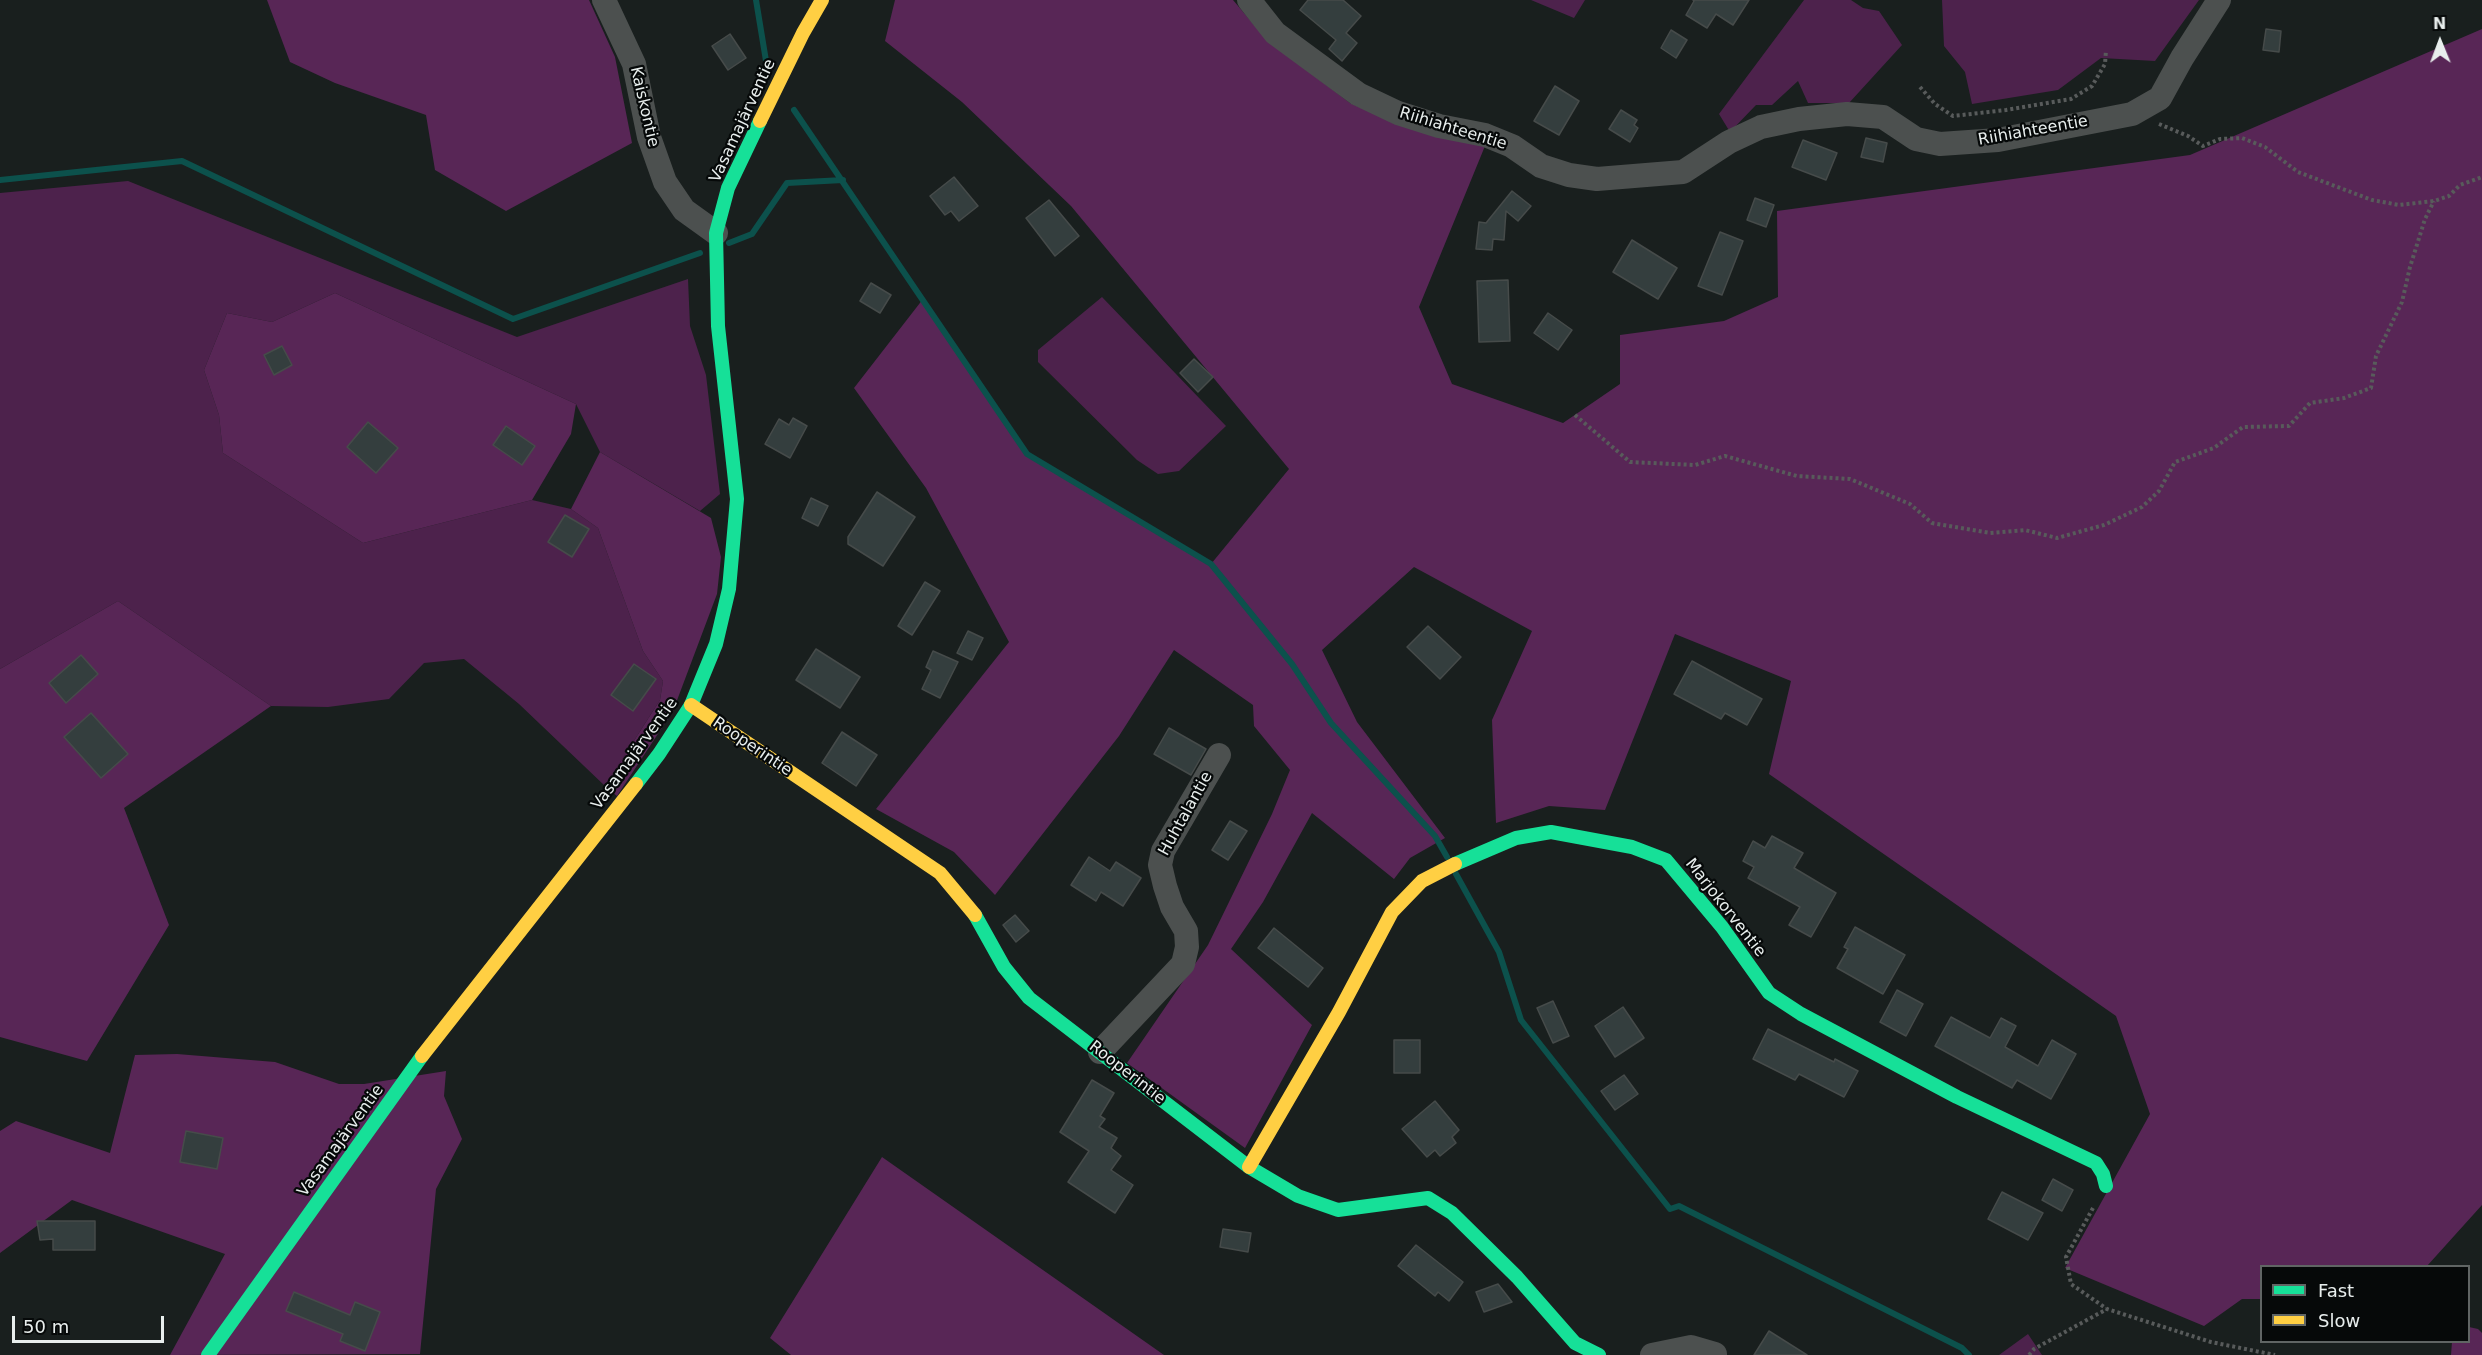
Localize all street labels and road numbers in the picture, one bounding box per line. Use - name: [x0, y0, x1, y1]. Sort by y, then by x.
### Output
- street label: Vasamajärventie: [706, 56, 780, 186]
- street label: Kaiskontie: [625, 65, 663, 149]
- street label: Riihiahteentie: [1397, 104, 1509, 154]
- street label: Riihiahteentie: [1977, 112, 2089, 150]
- street label: Vasamajärventie: [588, 694, 682, 814]
- street label: Rooperintie: [709, 713, 795, 781]
- street label: Huhtalantie: [1155, 769, 1217, 859]
- street label: Marjokorventie: [1681, 855, 1769, 961]
- street label: Rooperintie: [1085, 1037, 1169, 1109]
- street label: Vasamajärventie: [294, 1081, 388, 1201]

